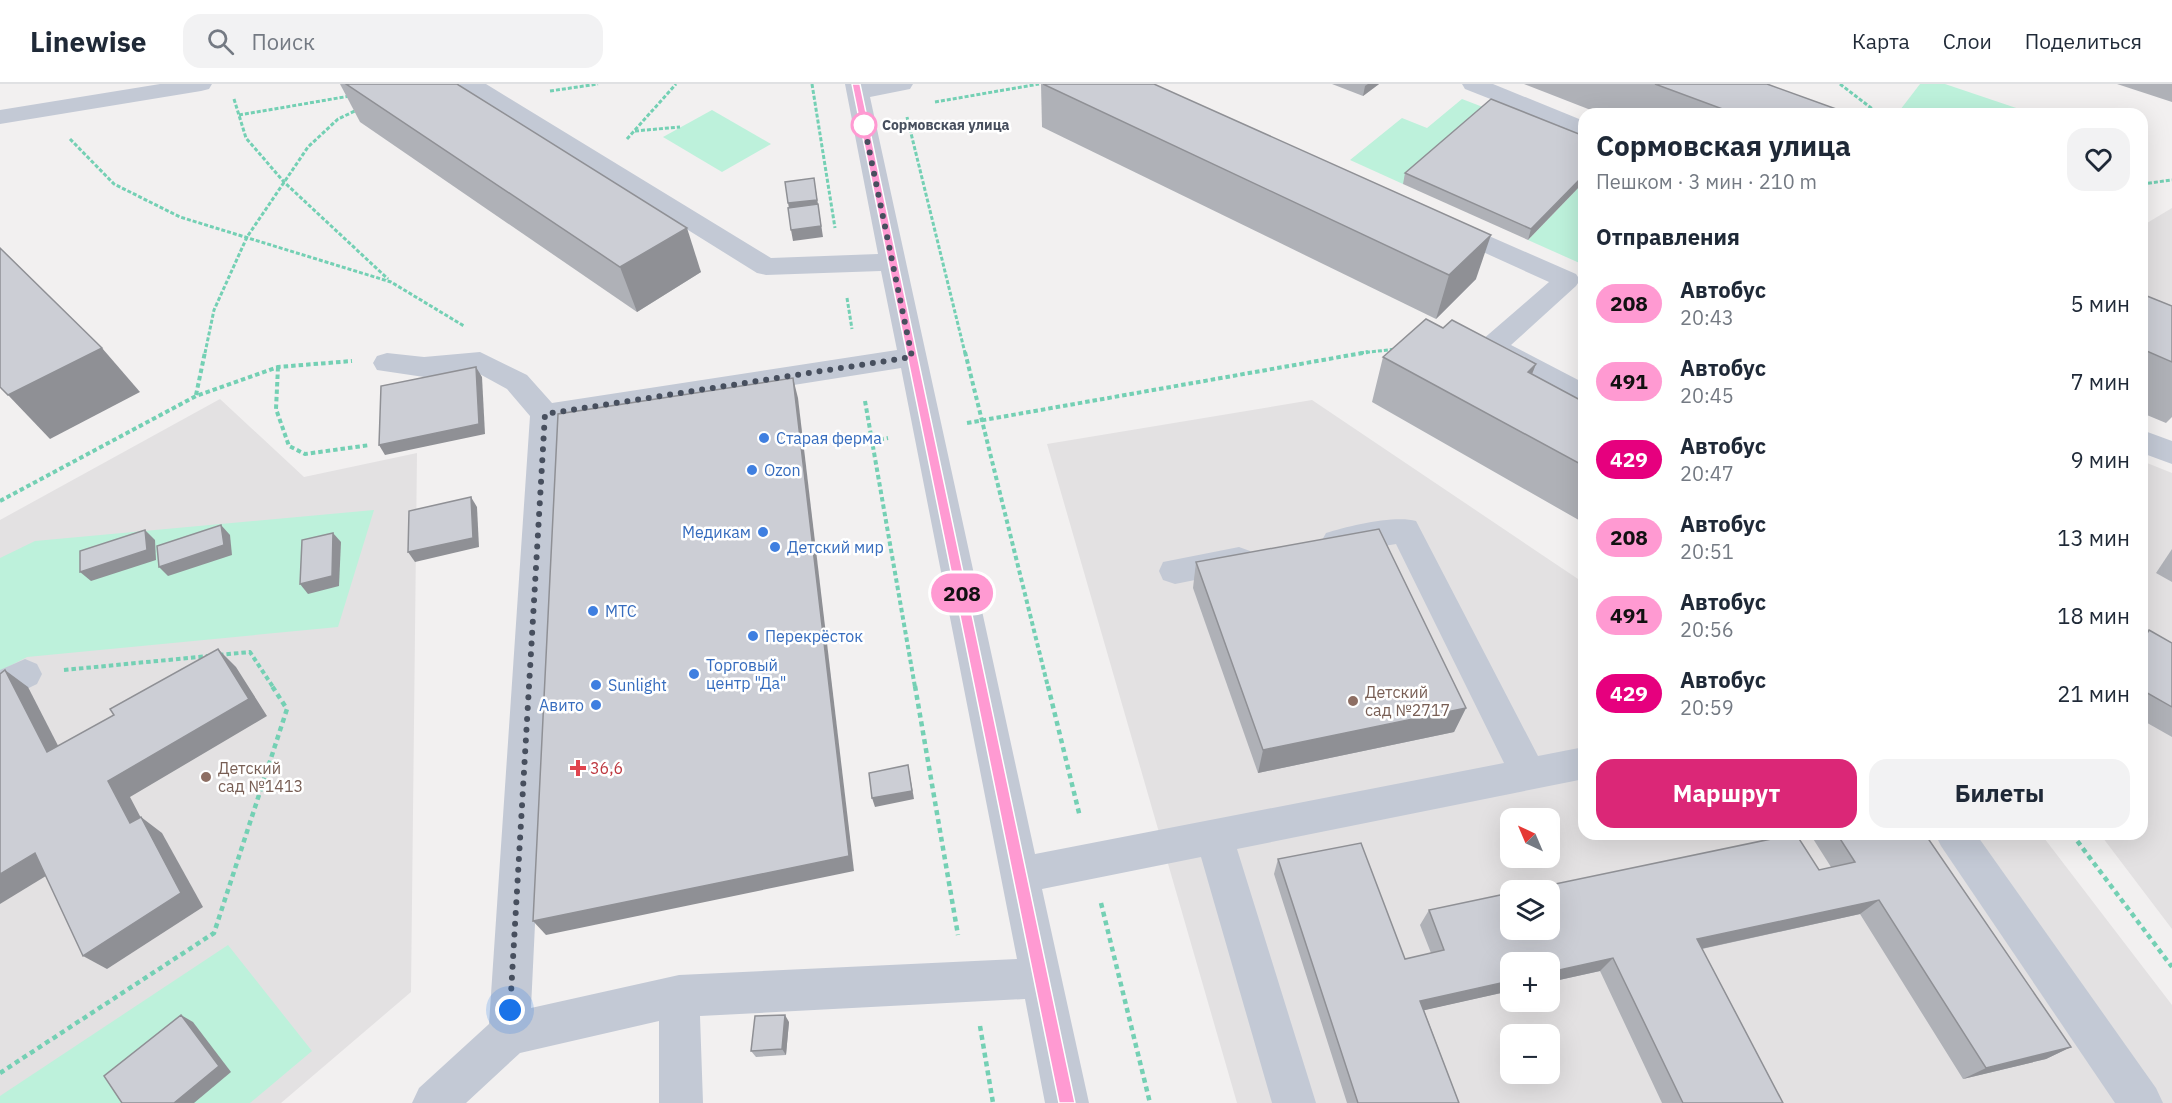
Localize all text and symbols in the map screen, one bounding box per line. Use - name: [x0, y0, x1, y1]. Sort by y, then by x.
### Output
- search box: [183, 14, 603, 68]
- text: Linewise: [30, 23, 147, 60]
- icon: search: [204, 25, 237, 58]
- text: Поиск: [252, 27, 315, 56]
- text: Карта: [1852, 27, 1910, 55]
- text: Слои: [1943, 27, 1992, 55]
- text: Поделиться: [2025, 27, 2142, 55]
- marker: Сормовская улица: [851, 112, 877, 138]
- place label: Сормовская улица: [882, 116, 1009, 134]
- text: Сормовская улица: [1596, 127, 1851, 164]
- button: heart: [2067, 128, 2130, 191]
- text: Пешком · 3 мин · 210 m: [1596, 168, 1817, 195]
- text: Отправления: [1596, 222, 1740, 251]
- text: Автобус: [1680, 275, 1766, 304]
- text: 208: [1610, 289, 1648, 317]
- text: 5 мин: [2070, 289, 2130, 318]
- text: 20:43: [1680, 304, 1734, 331]
- text: Автобус: [1680, 353, 1766, 382]
- text: 491: [1610, 367, 1648, 395]
- text: 7 мин: [2070, 367, 2130, 396]
- text: 20:45: [1680, 382, 1734, 409]
- place label: Старая ферма: [776, 428, 882, 448]
- marker: Старая ферма: [757, 431, 771, 445]
- text: Автобус: [1680, 431, 1766, 460]
- text: 429: [1610, 445, 1648, 473]
- text: 9 мин: [2070, 445, 2130, 474]
- place label: Ozon: [764, 460, 801, 480]
- text: 20:47: [1680, 460, 1734, 487]
- marker: Ozon: [745, 463, 759, 477]
- text: Автобус: [1680, 509, 1766, 538]
- place label: Медикам: [682, 522, 751, 542]
- text: 208: [1610, 523, 1648, 551]
- text: 13 мин: [2057, 523, 2130, 552]
- marker: Медикам: [756, 525, 770, 539]
- place label: Детский мир: [787, 537, 884, 557]
- text: 20:51: [1680, 538, 1734, 565]
- marker: Детский мир: [768, 540, 782, 554]
- line badge: 208: [928, 574, 996, 612]
- text: 208: [943, 579, 981, 607]
- text: Автобус: [1680, 587, 1766, 616]
- place label: МТС: [605, 601, 637, 621]
- text: 491: [1610, 601, 1648, 629]
- text: 18 мин: [2057, 601, 2130, 630]
- marker: МТС: [586, 604, 600, 618]
- text: 20:56: [1680, 616, 1734, 643]
- place label: Перекрёсток: [765, 626, 863, 646]
- marker: Перекрёсток: [746, 629, 760, 643]
- place label: Торговый центр "Да": [706, 655, 787, 693]
- text: Автобус: [1680, 665, 1766, 694]
- marker: Торговый центр "Да": [687, 667, 701, 681]
- place label: Sunlight: [608, 675, 667, 695]
- marker: Sunlight: [589, 678, 603, 692]
- text: 429: [1610, 679, 1648, 707]
- text: 21 мин: [2057, 679, 2130, 708]
- place label: Детский сад №2717: [1365, 682, 1450, 720]
- marker: Детский сад №2717: [1346, 694, 1360, 708]
- text: 20:59: [1680, 694, 1734, 721]
- place label: Авито: [539, 695, 584, 715]
- marker: Авито: [589, 698, 603, 712]
- place label: Детский сад №1413: [218, 758, 303, 796]
- place label: 36,6: [590, 758, 623, 778]
- button: Маршрут: [1596, 759, 1857, 828]
- button: Билеты: [1869, 759, 2130, 828]
- marker: 36,6: [571, 761, 585, 775]
- marker: Детский сад №1413: [199, 770, 213, 784]
- north arrow: [1500, 808, 1560, 868]
- map controls: [1500, 808, 1560, 1084]
- button: layers: [1500, 880, 1560, 940]
- button: +: [1500, 952, 1560, 1012]
- your location: [495, 995, 525, 1025]
- button: −: [1500, 1024, 1560, 1084]

